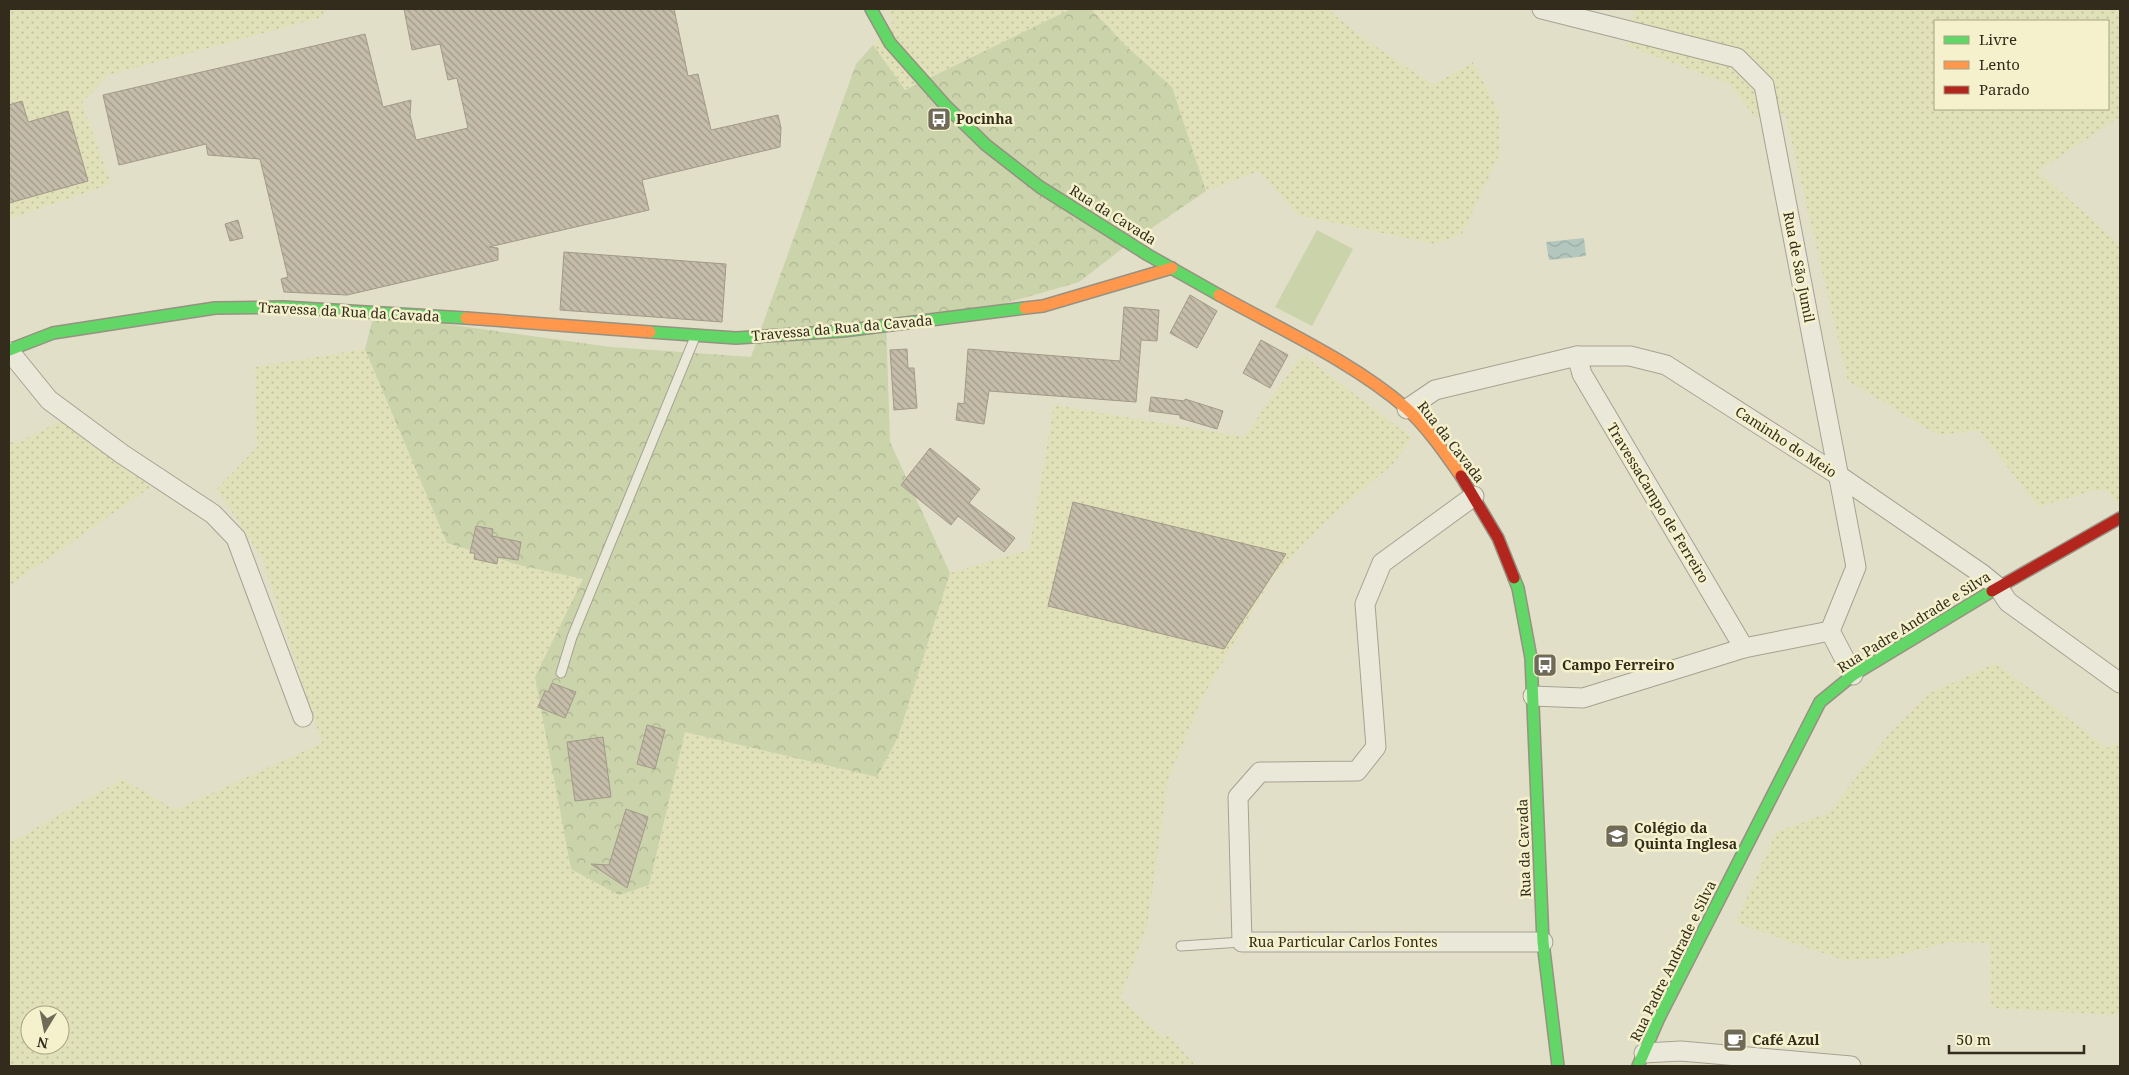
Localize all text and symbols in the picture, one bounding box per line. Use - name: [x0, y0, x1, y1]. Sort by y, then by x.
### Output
- legend: [1934, 20, 2109, 110]
- text: Livre: [1979, 29, 2017, 49]
- text: Lento: [1979, 54, 2020, 74]
- text: Parado: [1979, 79, 2030, 99]
- bus stop icon: Pocinha: [926, 106, 952, 132]
- place label: Pocinha: [956, 109, 1013, 128]
- street label: Rua da Cavada: [1066, 180, 1160, 249]
- street label: Rua de São Jumil: [1779, 210, 1820, 325]
- street label: Travessa da Rua da Cavada: [258, 297, 440, 326]
- street label: Travessa da Rua da Cavada: [751, 310, 933, 345]
- street label: Rua da Cavada: [1414, 397, 1489, 486]
- street label: Caminho do Meio: [1732, 402, 1841, 481]
- street label: TravessaCampo de Ferreiro: [1603, 419, 1714, 586]
- street label: Rua Padre Andrade e Silva: [1834, 567, 1994, 677]
- bus stop icon: Campo Ferreiro: [1532, 652, 1558, 678]
- place label: Campo Ferreiro: [1562, 655, 1674, 674]
- street label: Rua da Cavada: [1512, 798, 1535, 898]
- place label: Colégio da Quinta Inglesa: [1634, 818, 1737, 853]
- school or university icon: Colégio da Quinta Inglesa: [1604, 823, 1630, 849]
- street label: Rua Padre Andrade e Silva: [1625, 877, 1720, 1045]
- street label: Rua Particular Carlos Fontes: [1248, 932, 1438, 951]
- north arrow: [20, 1005, 70, 1055]
- scale bar: [1949, 1022, 2084, 1054]
- cafe icon: Café Azul: [1722, 1027, 1748, 1053]
- text: 50 m: [1956, 1029, 1991, 1049]
- place label: Café Azul: [1752, 1030, 1819, 1049]
- text: N: [36, 1033, 50, 1054]

